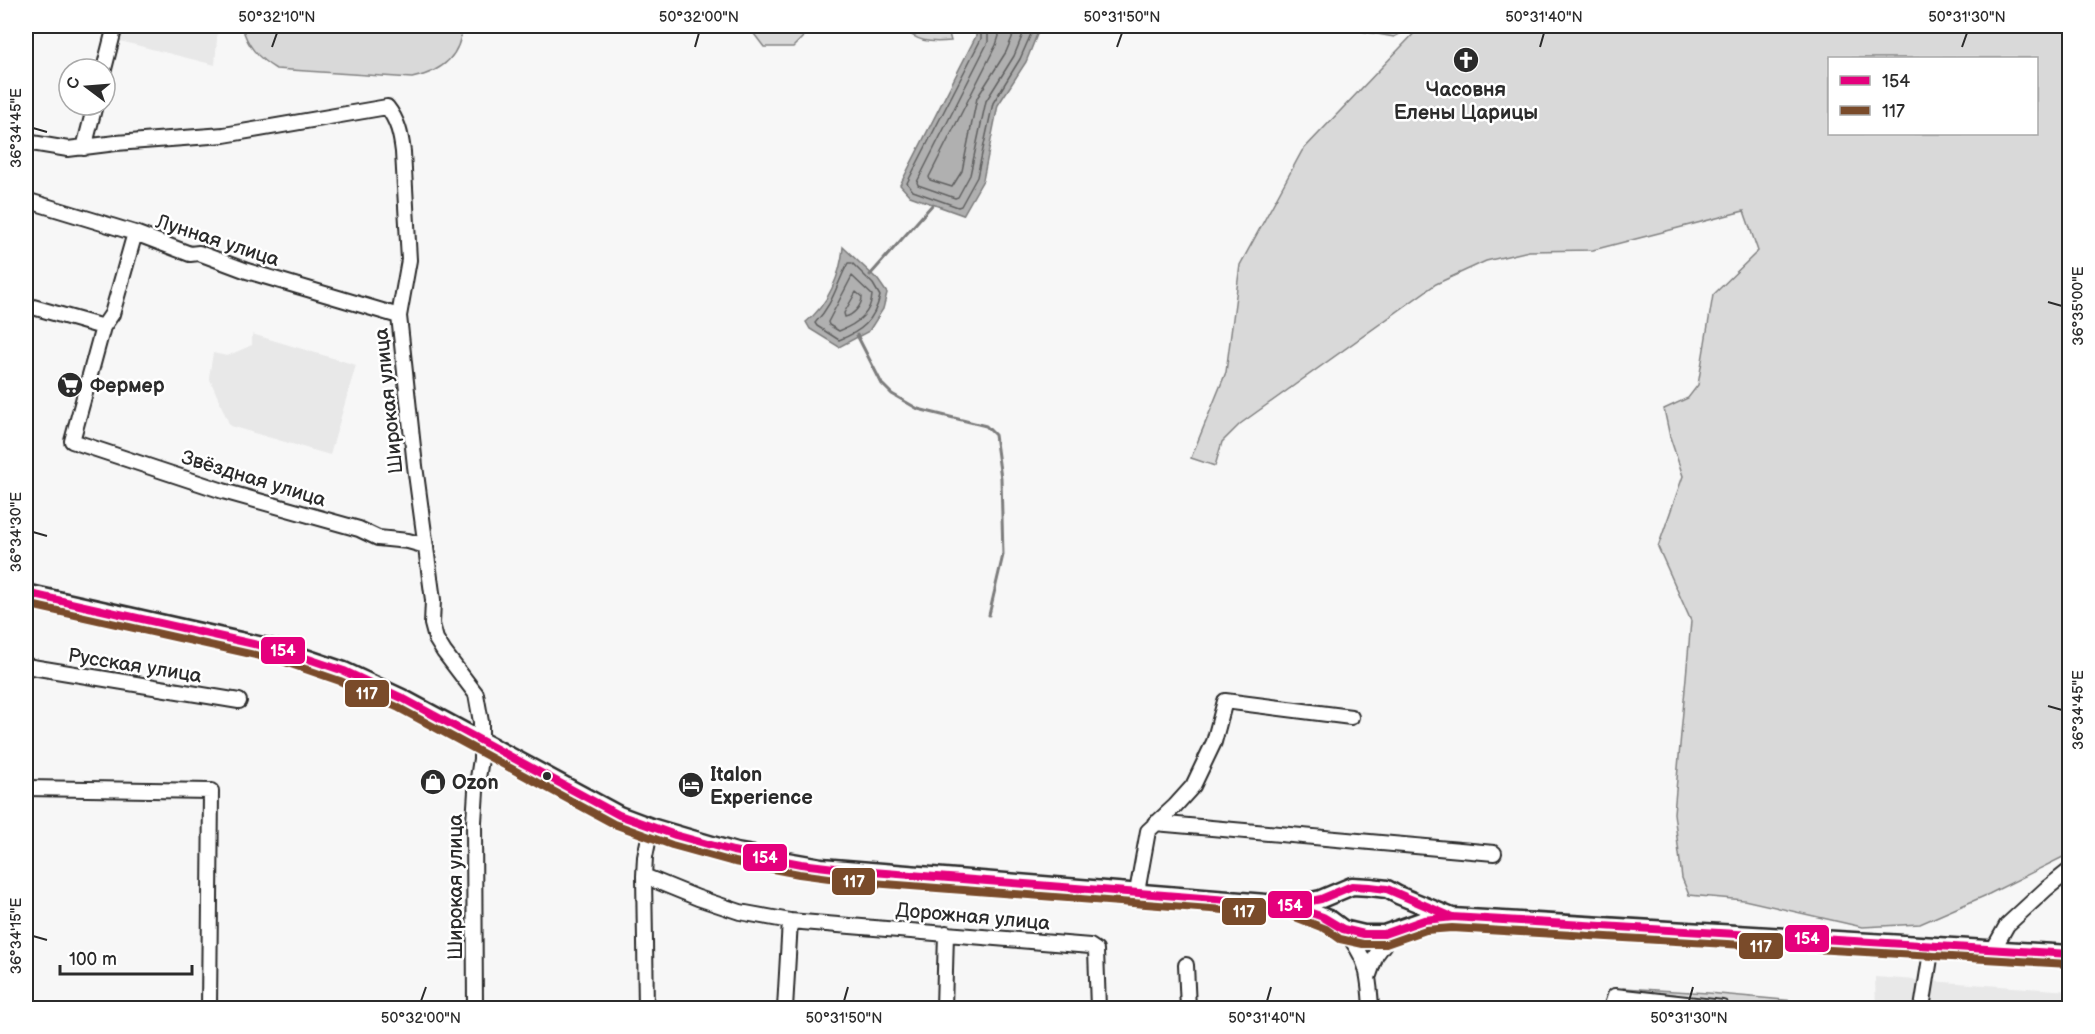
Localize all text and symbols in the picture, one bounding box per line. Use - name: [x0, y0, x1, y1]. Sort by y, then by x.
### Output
- text: 50°32'10"N: [238, 8, 316, 27]
- text: 50°32'00"N: [659, 8, 739, 27]
- text: 50°31'50"N: [1083, 8, 1161, 27]
- text: 50°31'40"N: [1505, 8, 1583, 27]
- text: 50°31'30"N: [1928, 8, 2006, 27]
- church icon: Часовня Елены Царицы: [1451, 45, 1481, 75]
- north arrow: [57, 57, 117, 117]
- legend: [1828, 57, 2038, 135]
- text: 154: [1882, 71, 1910, 92]
- text: С: [63, 75, 85, 91]
- place label: Часовня Елены Царицы: [1394, 78, 1538, 125]
- text: 36°34'45"E: [7, 88, 26, 168]
- text: 117: [1882, 101, 1905, 122]
- street label: Лунная улица: [152, 209, 283, 272]
- text: 36°35'00"E: [2069, 266, 2088, 346]
- street label: Широкая улица: [369, 327, 409, 475]
- supermarket icon: Фермер: [55, 370, 85, 400]
- place label: Фермер: [90, 374, 165, 398]
- street label: Звёздная улица: [178, 446, 329, 512]
- text: 36°34'30"E: [7, 492, 26, 572]
- line badge: 154: [260, 636, 306, 665]
- text: 154: [270, 642, 296, 661]
- street label: Русская улица: [66, 644, 204, 688]
- text: 36°34'45"E: [2069, 670, 2088, 750]
- line badge: 117: [344, 679, 390, 708]
- text: 117: [356, 685, 378, 704]
- place label: Italon Experience: [710, 763, 813, 810]
- shop icon: Ozon: [418, 767, 448, 797]
- unlabelled marker: [541, 770, 553, 782]
- hotel icon: Italon Experience: [676, 770, 706, 800]
- place label: Ozon: [452, 771, 499, 795]
- street label: Широкая улица: [444, 814, 468, 960]
- line badge: 154: [742, 843, 788, 872]
- text: 154: [752, 849, 778, 868]
- line badge: 117: [831, 867, 876, 896]
- text: 117: [843, 873, 865, 892]
- line badge: 154: [1267, 890, 1313, 919]
- line badge: 117: [1221, 897, 1267, 926]
- text: 154: [1277, 897, 1303, 916]
- text: 36°34'15"E: [7, 898, 26, 974]
- street label: Дорожная улица: [895, 898, 1051, 936]
- text: 117: [1233, 903, 1255, 922]
- line badge: 154: [1784, 924, 1830, 953]
- text: 154: [1794, 930, 1820, 949]
- line badge: 117: [1738, 932, 1784, 960]
- scale bar: [60, 938, 192, 976]
- text: 117: [1750, 938, 1772, 957]
- text: 100 m: [69, 949, 117, 970]
- text: 50°32'00"N: [381, 1009, 461, 1028]
- text: 50°31'50"N: [805, 1009, 883, 1028]
- text: 50°31'40"N: [1228, 1009, 1306, 1028]
- text: 50°31'30"N: [1650, 1009, 1728, 1028]

